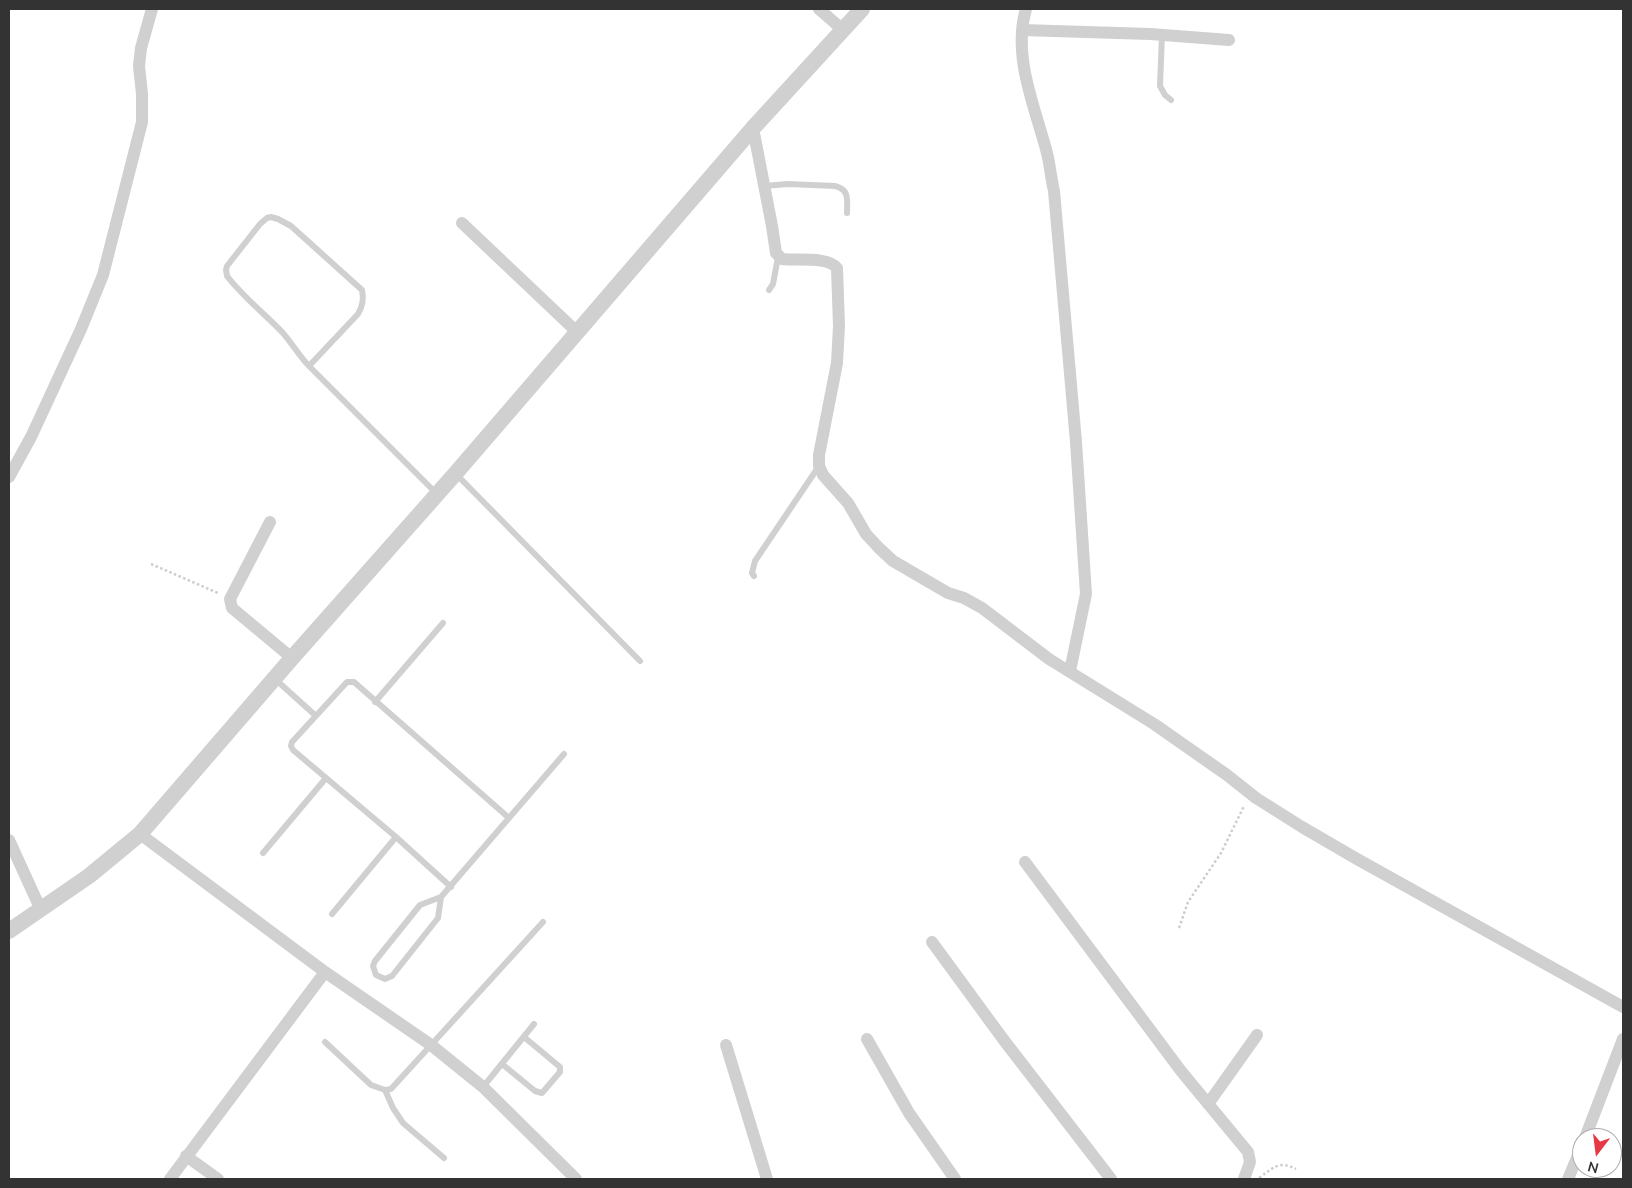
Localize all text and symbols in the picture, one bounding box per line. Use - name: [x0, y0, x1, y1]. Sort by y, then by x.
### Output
- north arrow: [1572, 1128, 1622, 1178]
- text: N: [1586, 1156, 1601, 1178]

